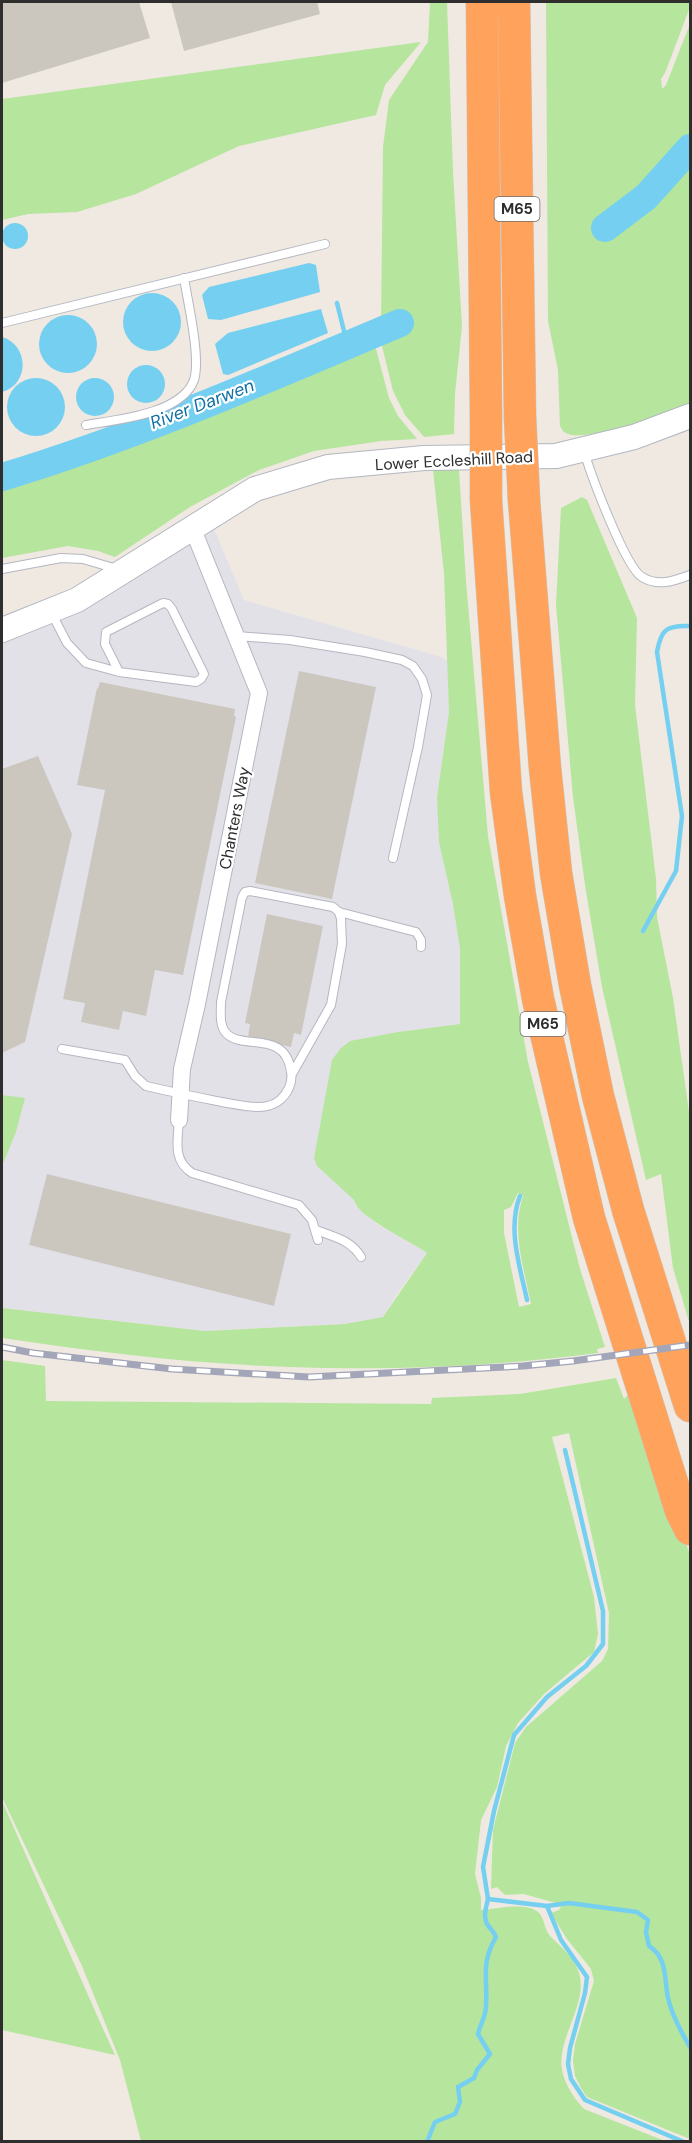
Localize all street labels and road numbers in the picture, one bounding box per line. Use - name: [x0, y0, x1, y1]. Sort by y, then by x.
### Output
- road number: M65: [494, 197, 540, 221]
- street label: Lower Eccleshill Road: [374, 446, 534, 475]
- street label: Chanters Way: [214, 765, 255, 871]
- road number: M65: [520, 1012, 566, 1036]

